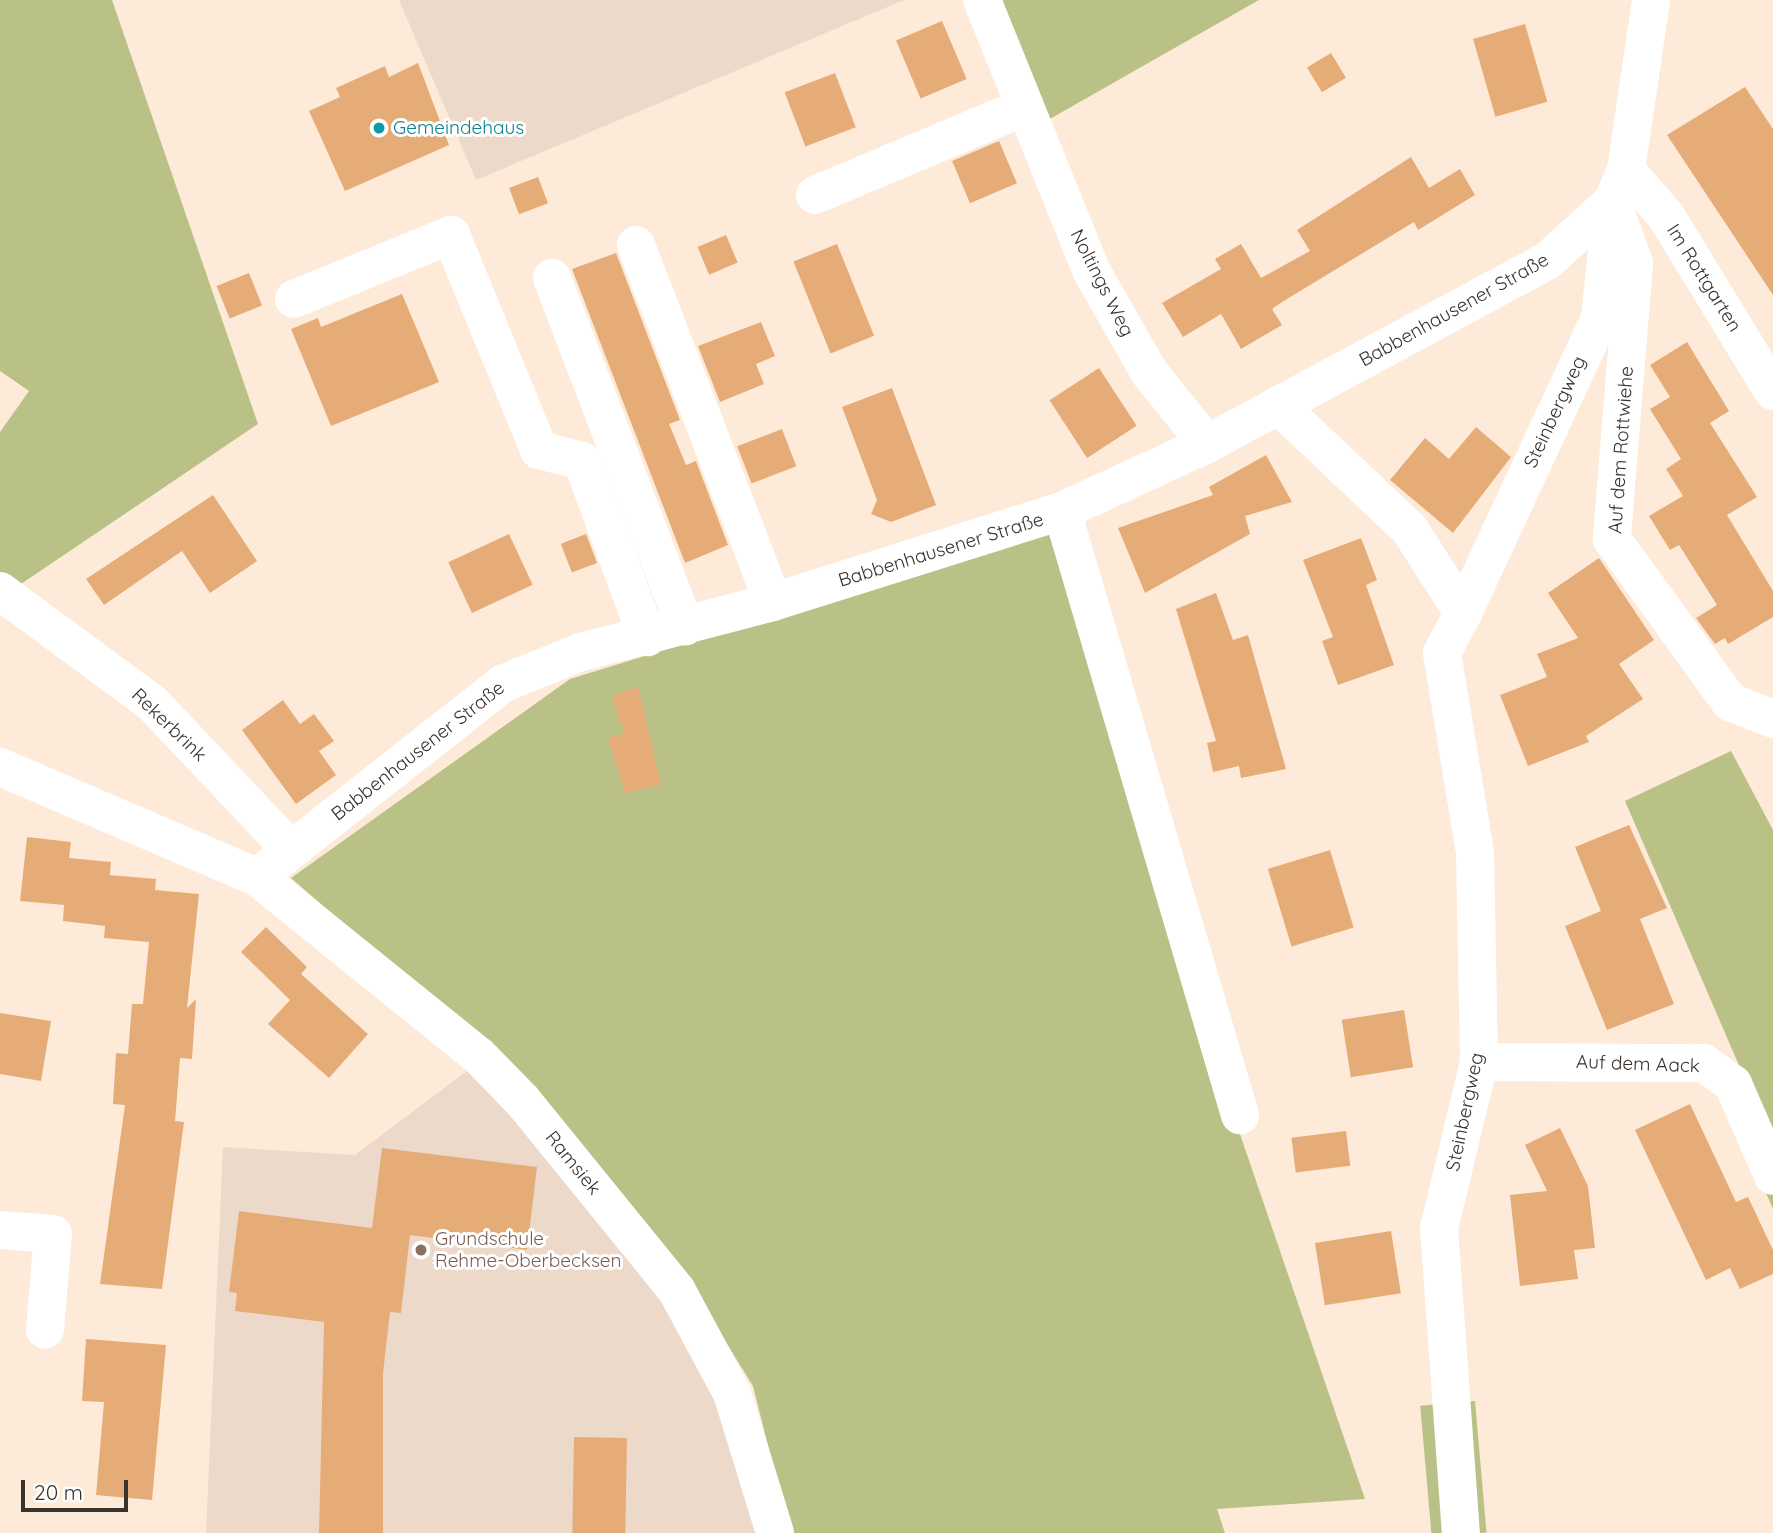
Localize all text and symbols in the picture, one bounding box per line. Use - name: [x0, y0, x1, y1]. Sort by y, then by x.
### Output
- place label: Gemeindehaus: [393, 117, 524, 139]
- marker: Gemeindehaus: [371, 120, 387, 136]
- street label: Im Rottgarten: [1662, 220, 1746, 336]
- street label: Noltings Weg: [1065, 226, 1139, 340]
- street label: Babbenhausener Straße: [1355, 248, 1553, 372]
- street label: Steinbergweg: [1519, 352, 1591, 472]
- street label: Auf dem Rottwiehe: [1604, 365, 1638, 535]
- street label: Babbenhausener Straße: [836, 508, 1046, 592]
- street label: Babbenhausener Straße: [327, 676, 509, 826]
- street label: Rekerbrink: [127, 684, 211, 766]
- street label: Auf dem Aack: [1576, 1050, 1700, 1078]
- street label: Steinbergweg: [1441, 1051, 1489, 1173]
- street label: Ramsiek: [540, 1126, 606, 1200]
- place label: Grundschule Rehme-Oberbecksen: [435, 1228, 622, 1272]
- marker: Grundschule Rehme-Oberbecksen: [413, 1242, 429, 1258]
- scale bar: [24, 1466, 131, 1510]
- text: 20 m: [34, 1479, 83, 1505]

